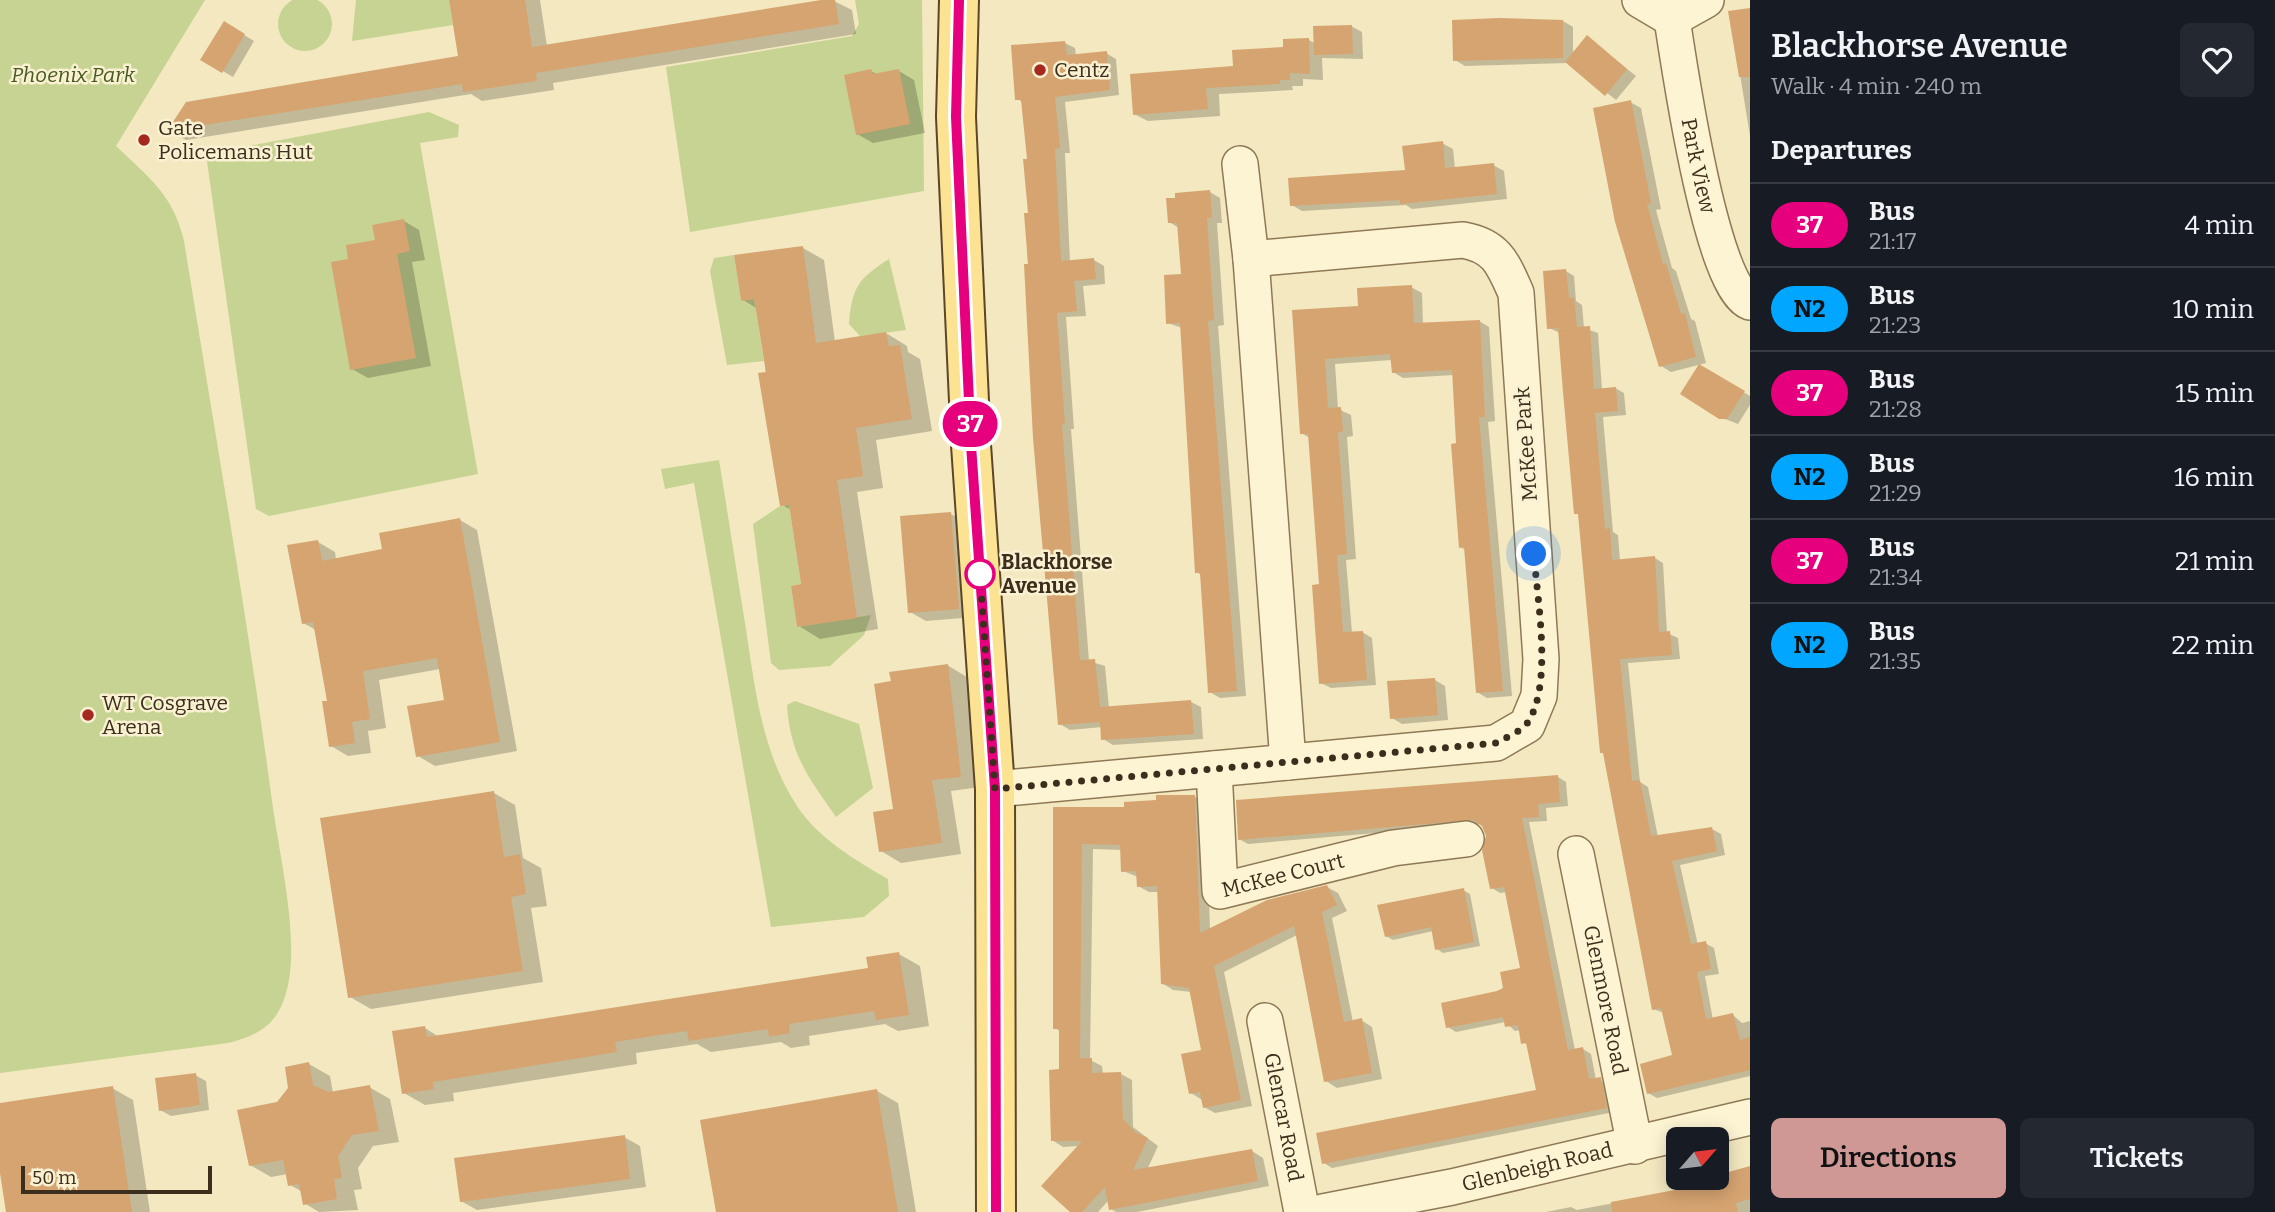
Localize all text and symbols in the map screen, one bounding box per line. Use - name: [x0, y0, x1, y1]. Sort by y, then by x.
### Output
- button: heart: [2180, 23, 2254, 97]
- text: Blackhorse Avenue: [1771, 26, 2068, 66]
- place label: Centz: [1054, 57, 1109, 83]
- park label: Phoenix Park: [11, 62, 136, 88]
- marker: Centz: [1032, 62, 1048, 78]
- text: Walk · 4 min · 240 m: [1771, 72, 1982, 100]
- place label: Gate Policemans Hut: [158, 115, 313, 165]
- street label: Park View: [1676, 116, 1721, 216]
- marker: Gate Policemans Hut: [136, 132, 152, 148]
- text: Departures: [1771, 135, 1912, 166]
- text: Bus: [1869, 196, 1915, 227]
- text: 4 min: [2185, 210, 2254, 241]
- text: 37: [1796, 211, 1823, 239]
- text: 21:17: [1869, 227, 1916, 255]
- text: Bus: [1869, 280, 1915, 311]
- text: 10 min: [2173, 294, 2254, 325]
- text: N2: [1793, 295, 1826, 323]
- text: 21:23: [1869, 311, 1921, 339]
- text: Bus: [1869, 364, 1915, 395]
- text: 15 min: [2175, 378, 2254, 409]
- text: 37: [1796, 379, 1823, 407]
- street label: McKee Park: [1509, 386, 1543, 502]
- text: 21:28: [1869, 395, 1922, 423]
- line badge: 37: [939, 401, 1002, 447]
- text: 37: [957, 410, 983, 438]
- text: Bus: [1869, 448, 1915, 479]
- text: 16 min: [2174, 462, 2254, 493]
- text: N2: [1793, 463, 1826, 491]
- text: 21:29: [1869, 479, 1922, 507]
- text: Bus: [1869, 532, 1915, 563]
- your location: [1516, 536, 1551, 571]
- text: 21 min: [2175, 546, 2254, 577]
- text: 37: [1796, 547, 1823, 575]
- place label: Blackhorse Avenue: [1001, 549, 1113, 599]
- marker: Blackhorse Avenue: [965, 559, 995, 589]
- text: 21:34: [1869, 563, 1922, 591]
- text: Bus: [1869, 616, 1915, 647]
- text: 22 min: [2172, 630, 2254, 661]
- text: N2: [1793, 631, 1826, 659]
- text: 21:35: [1869, 647, 1921, 675]
- place label: WT Cosgrave Arena: [102, 690, 228, 740]
- marker: WT Cosgrave Arena: [80, 707, 96, 723]
- street label: McKee Court: [1219, 848, 1347, 903]
- street label: Glenmore Road: [1578, 923, 1633, 1077]
- street label: Glencar Road: [1258, 1050, 1309, 1184]
- button: Directions: [1771, 1118, 2006, 1198]
- button: Tickets: [2020, 1118, 2254, 1198]
- north arrow: [1666, 1127, 1729, 1190]
- map controls: [1666, 1127, 1729, 1190]
- street label: Glenbeigh Road: [1459, 1137, 1615, 1197]
- scale bar: [21, 1163, 212, 1195]
- text: 50 m: [32, 1166, 76, 1189]

